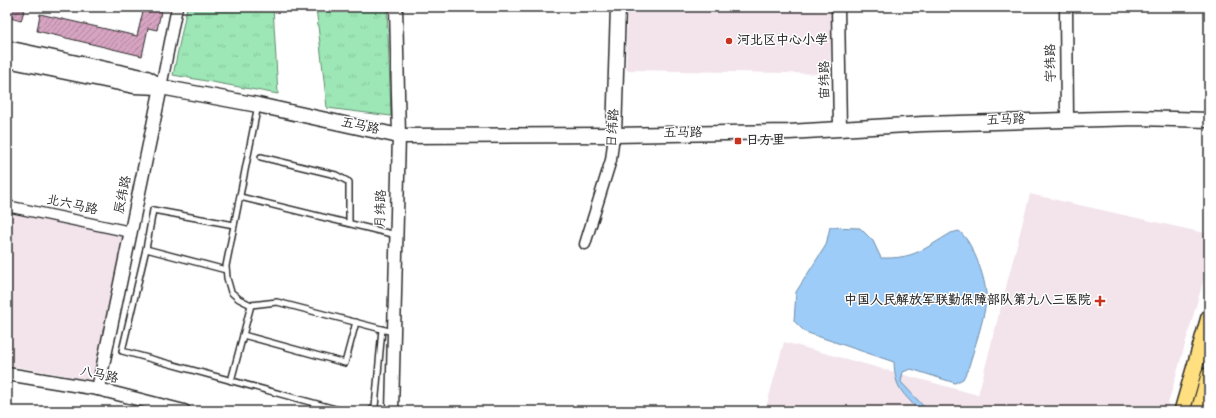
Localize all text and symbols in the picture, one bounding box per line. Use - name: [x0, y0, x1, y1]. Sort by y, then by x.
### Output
- place label: 河北区中心小学: [737, 33, 828, 49]
- marker: 河北区中心小学: [724, 36, 734, 46]
- street label: 宇纬路: [1042, 43, 1060, 83]
- street label: 宙纬路: [816, 60, 834, 100]
- street label: 日纬路: [603, 108, 623, 148]
- street label: 五马路: [986, 112, 1026, 129]
- street label: 五马路: [339, 115, 381, 138]
- street label: 五马路: [663, 125, 703, 142]
- place label: 日方里: [746, 133, 785, 149]
- marker: 日方里: [733, 136, 743, 146]
- street label: 辰纬路: [111, 174, 135, 216]
- street label: 月纬路: [372, 189, 390, 229]
- street label: 北六马路: [45, 192, 99, 219]
- place label: 中国人民解放军联勤保障部队第九八三医院: [844, 292, 1091, 309]
- marker: 中国人民解放军联勤保障部队第九八三医院: [1094, 295, 1106, 307]
- street label: 八马路: [78, 364, 120, 387]

